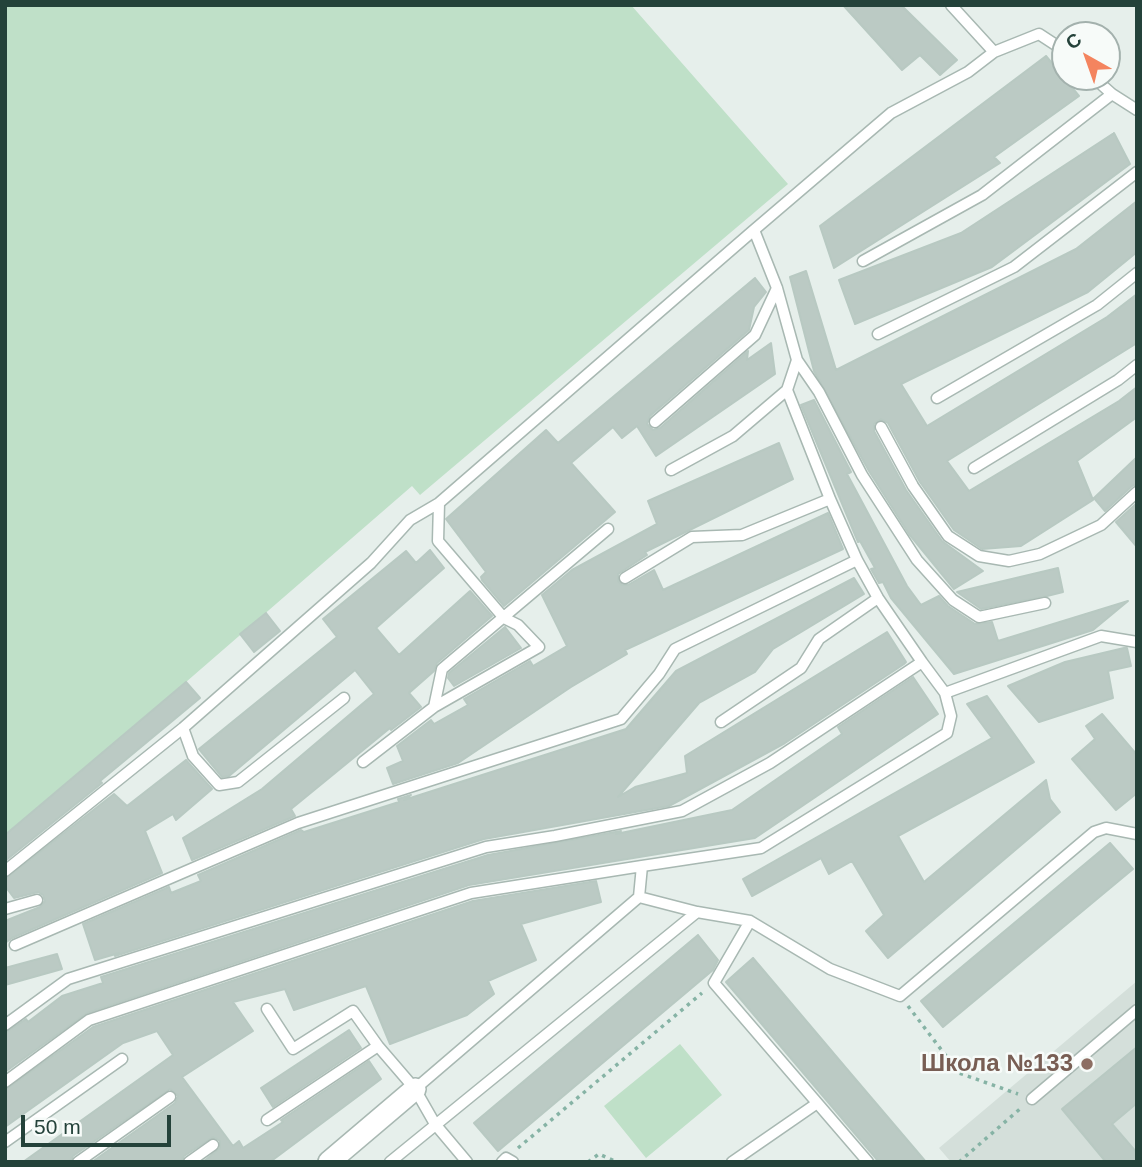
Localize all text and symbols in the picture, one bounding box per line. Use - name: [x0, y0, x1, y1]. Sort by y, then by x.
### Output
- north arrow: [1051, 21, 1121, 91]
- text: С: [1061, 29, 1085, 54]
- place label: Школа №133: [921, 1050, 1073, 1078]
- marker: Школа №133: [1079, 1056, 1095, 1072]
- scale bar: [24, 1100, 175, 1144]
- text: 50 m: [34, 1115, 81, 1138]

